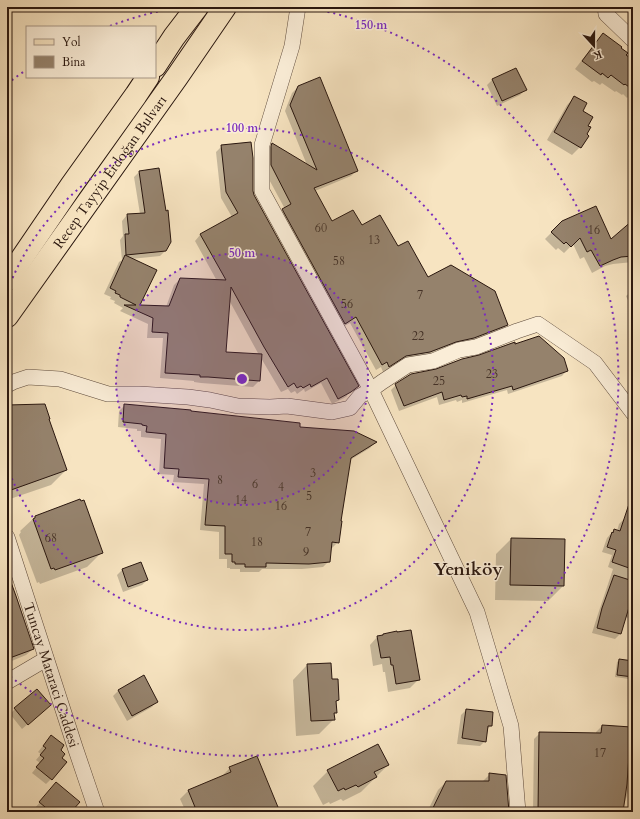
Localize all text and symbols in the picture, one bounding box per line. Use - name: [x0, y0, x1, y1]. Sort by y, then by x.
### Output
- text: 150 m: [355, 17, 388, 33]
- legend: [26, 26, 156, 78]
- north arrow: [574, 26, 614, 66]
- text: Yol: [62, 34, 81, 50]
- text: K: [590, 46, 604, 63]
- text: Bina: [62, 54, 86, 70]
- street label: Recep Tayyip Erdoğan Bulvarı: [49, 91, 171, 252]
- text: 100 m: [226, 120, 259, 136]
- house number: 60: [315, 220, 327, 236]
- house number: 16: [588, 222, 600, 238]
- house number: 13: [368, 232, 380, 248]
- text: 50 m: [229, 245, 256, 261]
- house number: 58: [333, 253, 345, 269]
- house number: 7: [417, 287, 423, 303]
- house number: 56: [341, 296, 353, 312]
- house number: 22: [412, 328, 424, 344]
- house number: 23: [486, 366, 498, 382]
- centre of rings: [235, 372, 249, 386]
- house number: 25: [433, 373, 445, 389]
- house number: 3: [310, 465, 316, 481]
- house number: 8: [217, 472, 223, 488]
- house number: 6: [252, 476, 258, 492]
- house number: 4: [278, 479, 284, 495]
- house number: 5: [306, 488, 312, 504]
- house number: 14: [235, 492, 247, 508]
- house number: 16: [275, 498, 287, 514]
- house number: 7: [305, 524, 311, 540]
- house number: 68: [45, 530, 57, 546]
- house number: 18: [251, 534, 263, 550]
- house number: 9: [303, 544, 309, 560]
- district label: Yeniköy: [433, 557, 503, 582]
- street label: Tuncay Mataraci Caddesi: [19, 600, 84, 750]
- house number: 17: [594, 745, 606, 761]

